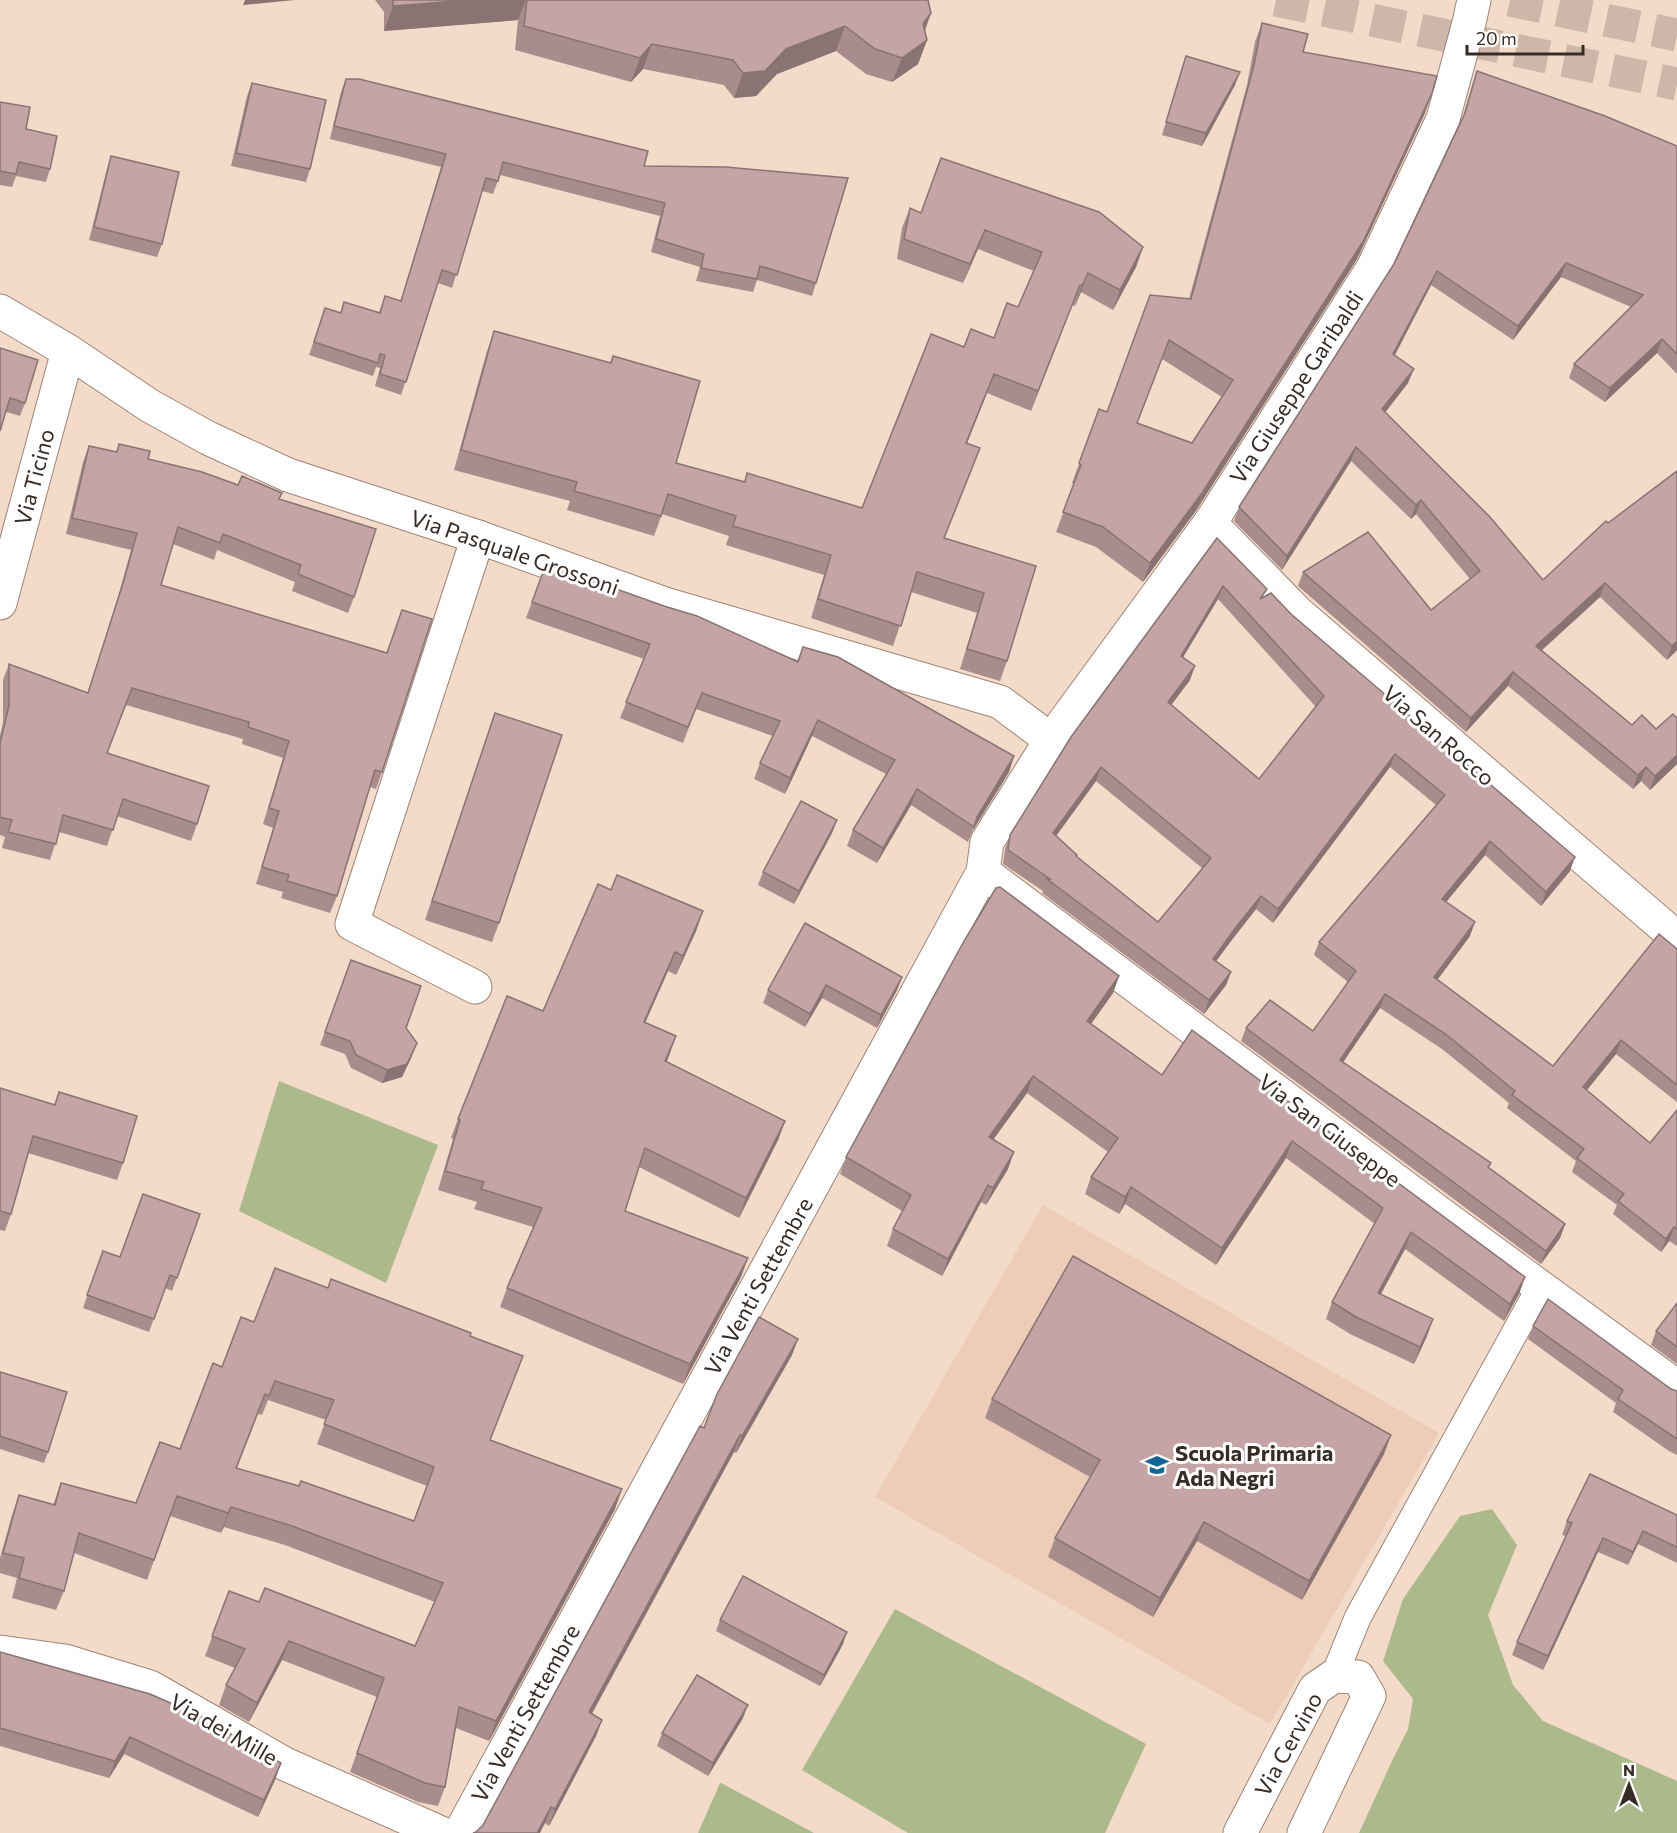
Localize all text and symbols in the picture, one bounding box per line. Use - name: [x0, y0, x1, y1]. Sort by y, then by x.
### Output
- scale bar: [1467, 18, 1582, 56]
- text: 20 m: [1476, 27, 1517, 49]
- street label: Via Giuseppe Garibaldi: [1224, 285, 1368, 489]
- street label: Via Ticino: [8, 426, 60, 528]
- street label: Via Pasquale Grossoni: [407, 504, 623, 600]
- street label: Via San Rocco: [1377, 679, 1501, 791]
- street label: Via San Giuseppe: [1254, 1068, 1406, 1192]
- street label: Via Venti Settembre: [698, 1192, 818, 1380]
- place label: Scuola Primaria Ada Negri: [1175, 1439, 1333, 1491]
- school or university icon: Scuola Primaria Ada Negri: [1144, 1452, 1170, 1478]
- street label: Via Venti Settembre: [465, 1619, 585, 1807]
- street label: Via dei Mille: [165, 1687, 283, 1771]
- street label: Via Cervino: [1248, 1687, 1328, 1801]
- north arrow: [1599, 1755, 1659, 1815]
- text: N: [1623, 1760, 1635, 1779]

